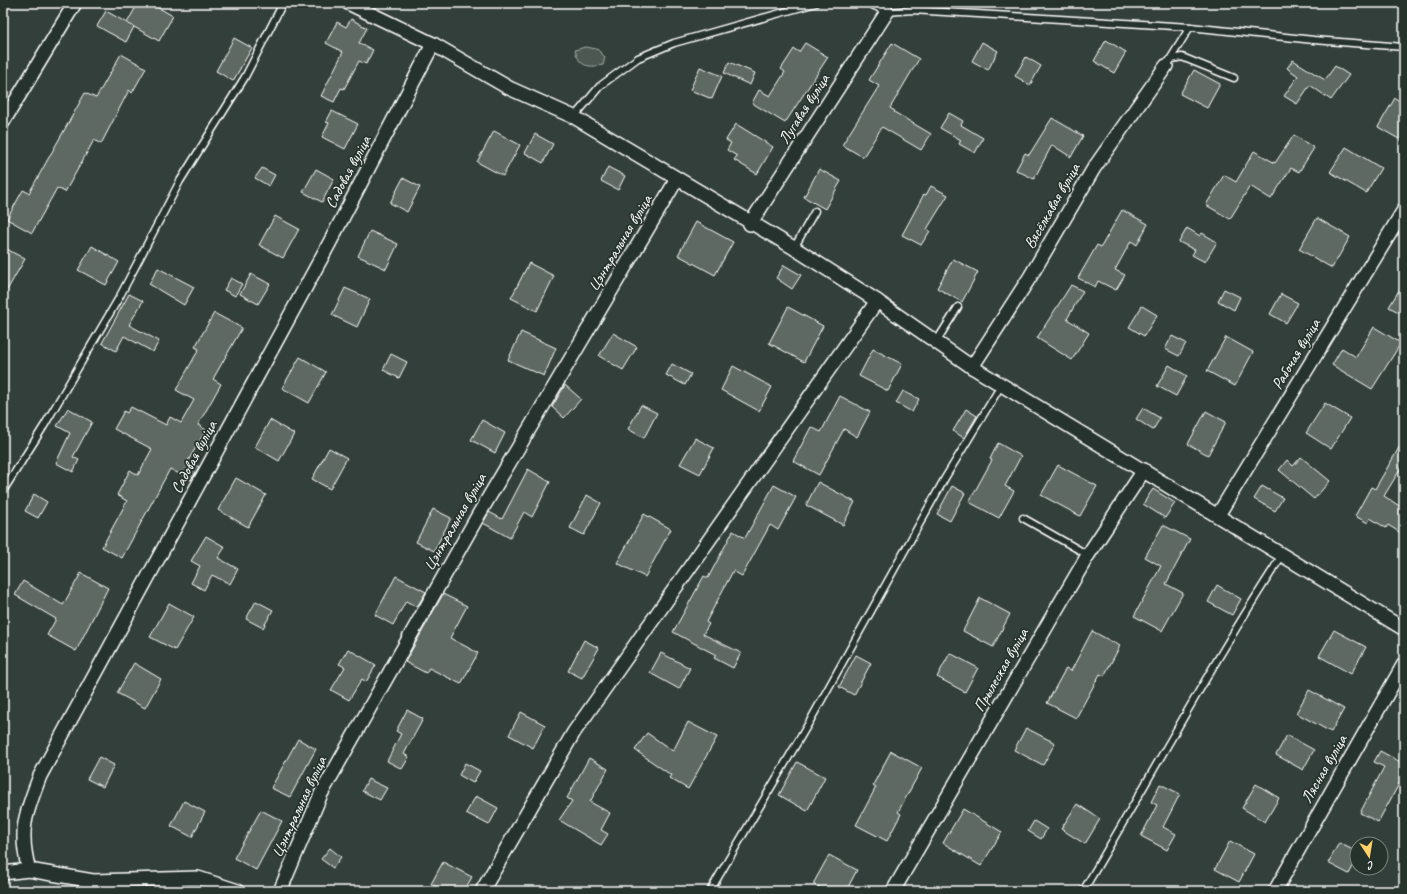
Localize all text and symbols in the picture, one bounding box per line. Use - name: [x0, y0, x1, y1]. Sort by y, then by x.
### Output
- street label: Лугавая вуліца: [774, 69, 835, 148]
- street label: Садовая вуліца: [321, 131, 376, 212]
- street label: Вясёлкавая вуліца: [1019, 159, 1085, 252]
- street label: Цэнтральная вуліца: [583, 190, 657, 295]
- street label: Рабочая вуліца: [1267, 314, 1325, 393]
- street label: Садовая вуліца: [167, 416, 222, 497]
- street label: Цэнтральная вуліца: [419, 469, 491, 574]
- street label: Прылеская вуліца: [969, 624, 1033, 715]
- street label: Лясная вуліца: [1296, 730, 1352, 807]
- street label: Цэнтральная вуліца: [267, 752, 332, 861]
- north arrow: [1349, 836, 1389, 876]
- text: С: [1365, 858, 1375, 874]

